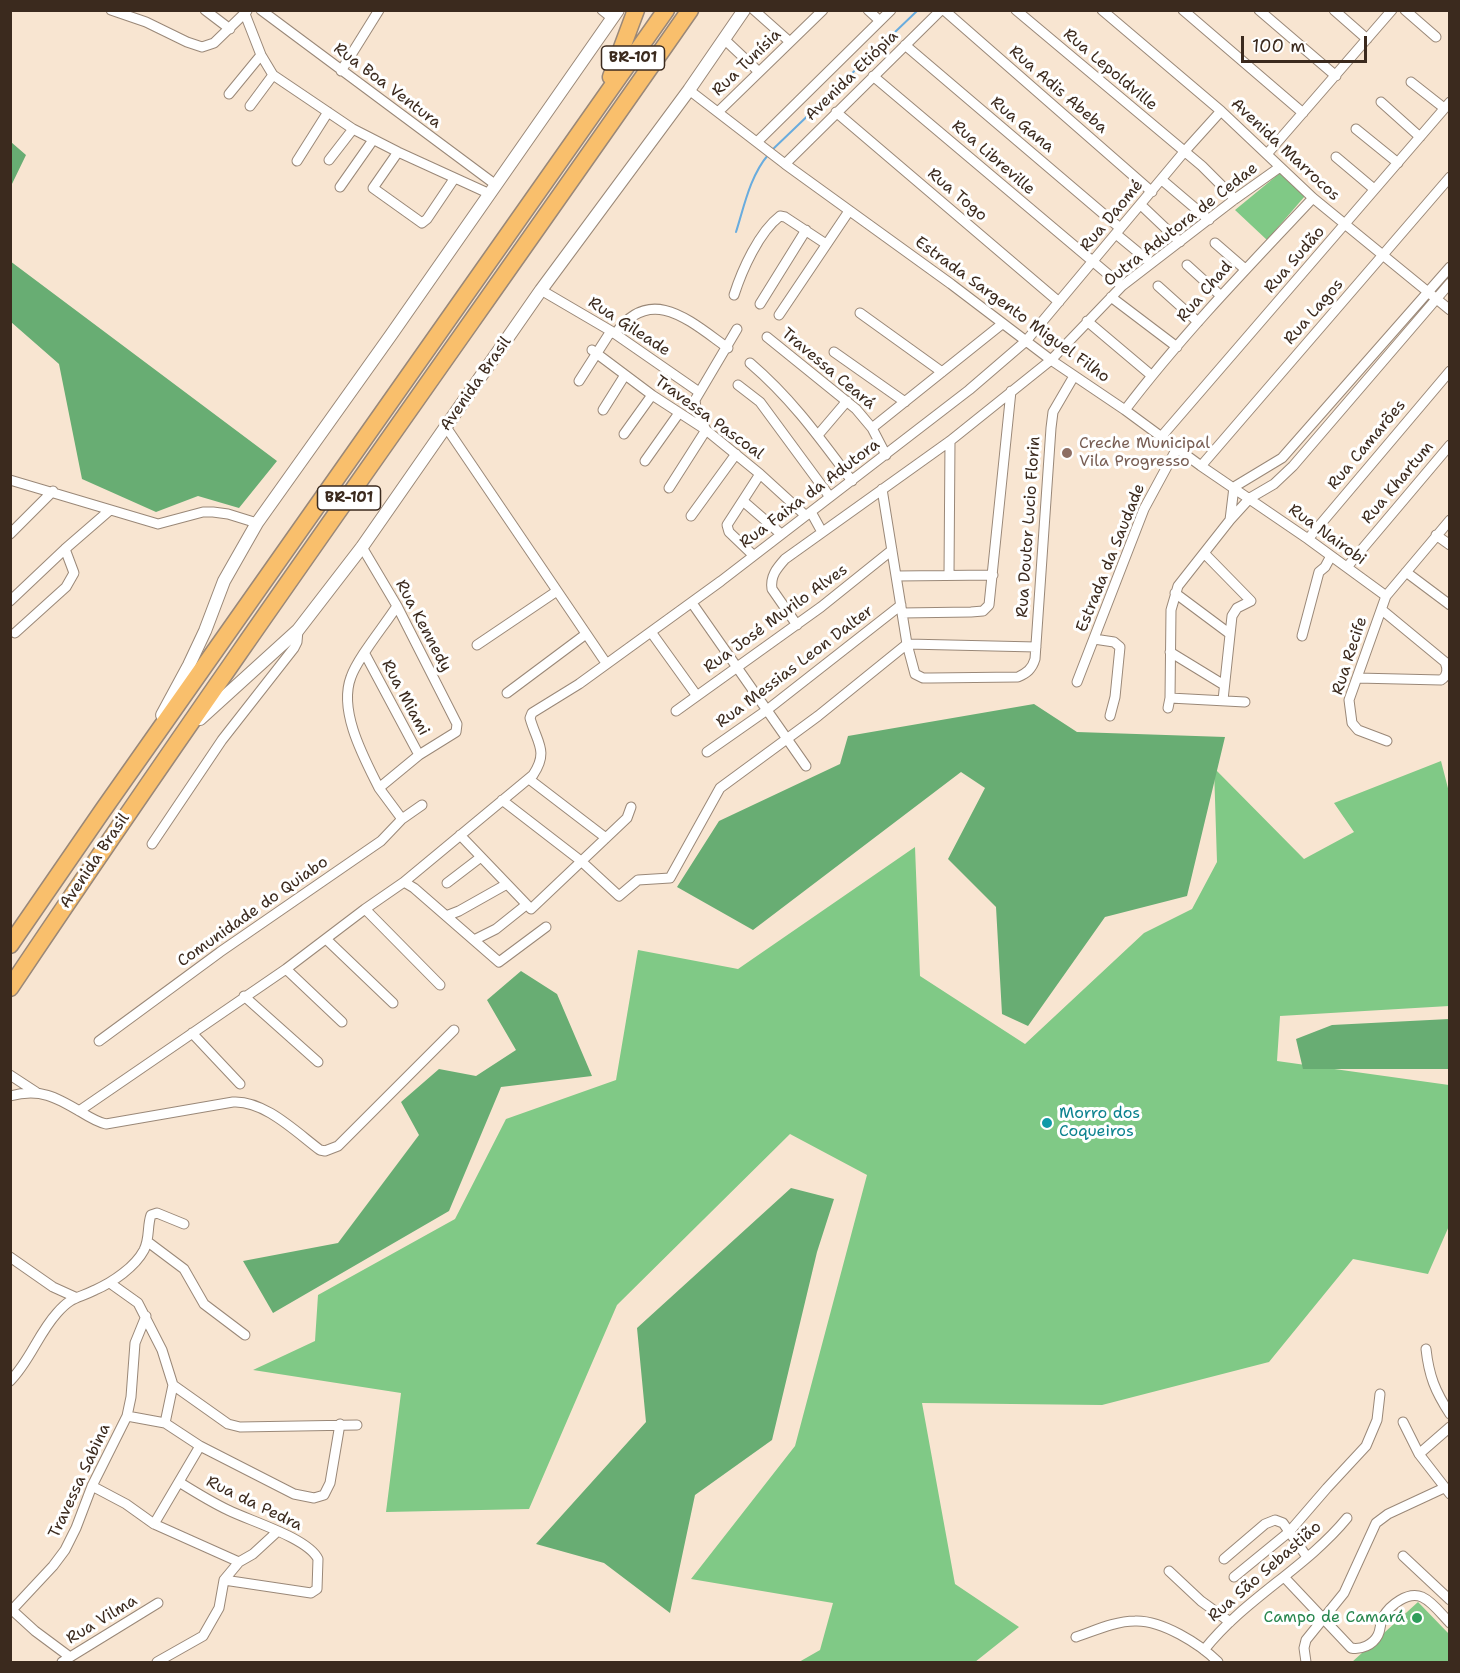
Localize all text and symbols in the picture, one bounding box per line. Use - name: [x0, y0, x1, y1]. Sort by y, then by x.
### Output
- scale bar: [1244, 24, 1370, 62]
- street label: Rua Tunísia: [709, 25, 785, 101]
- street label: Rua Lepoldville: [1059, 25, 1161, 115]
- street label: Avenida Etiópia: [802, 27, 902, 125]
- text: 100 m: [1252, 34, 1306, 58]
- street label: Rua Boa Ventura: [329, 39, 445, 133]
- street label: Rua Adis Abeba: [1005, 42, 1111, 138]
- road number: BR-101: [602, 46, 664, 70]
- street label: Rua Gana: [986, 93, 1058, 157]
- street label: Avenida Marrocos: [1227, 95, 1343, 205]
- street label: Rua Libreville: [947, 117, 1039, 199]
- street label: Outra Adutora de Cedae: [1100, 159, 1262, 291]
- street label: Rua Togo: [923, 164, 991, 226]
- street label: Rua Daomé: [1076, 176, 1148, 256]
- street label: Rua Sudão: [1261, 223, 1329, 297]
- street label: Estrada Sargento Miguel Filho: [911, 233, 1113, 387]
- street label: Rua Chad: [1173, 258, 1237, 326]
- street label: Rua Lagos: [1280, 275, 1348, 349]
- street label: Rua Gileade: [584, 293, 674, 361]
- street label: Travessa Ceará: [777, 324, 879, 414]
- street label: Avenida Brasil: [436, 333, 516, 435]
- street label: Travessa Pascoal: [651, 372, 767, 464]
- street label: Rua Camarões: [1324, 396, 1410, 494]
- place label: Creche Municipal Vila Progresso: [1079, 434, 1210, 472]
- street label: Rua Faixa da Adutora: [736, 435, 884, 553]
- street label: Rua Doutor Lucio Florin: [1013, 436, 1045, 618]
- street label: Rua Khartum: [1358, 438, 1438, 528]
- marker: Creche Municipal Vila Progresso: [1060, 446, 1074, 460]
- street label: Estrada da Saudade: [1072, 481, 1150, 635]
- road number: BR-101: [318, 486, 380, 510]
- street label: Rua Nairobi: [1284, 500, 1370, 570]
- street label: Rua José Murilo Alves: [700, 560, 852, 678]
- street label: Rua Kennedy: [391, 577, 455, 675]
- street label: Rua Messias Leon Dalter: [713, 602, 877, 732]
- street label: Rua Recife: [1328, 615, 1372, 697]
- street label: Rua Miami: [377, 657, 433, 739]
- street label: Avenida Brasil: [56, 810, 134, 912]
- street label: Comunidade do Quiabo: [174, 853, 332, 971]
- place label: Morro dos Coqueiros: [1059, 1104, 1140, 1142]
- marker: Morro dos Coqueiros: [1040, 1116, 1054, 1130]
- street label: Travessa Sabina: [45, 1421, 115, 1541]
- street label: Rua da Pedra: [203, 1472, 305, 1536]
- street label: Rua São Sebastião: [1204, 1518, 1326, 1626]
- street label: Rua Vilma: [63, 1591, 141, 1649]
- place label: Campo de Camará: [1264, 1608, 1405, 1628]
- marker: Campo de Camará: [1410, 1611, 1424, 1625]

